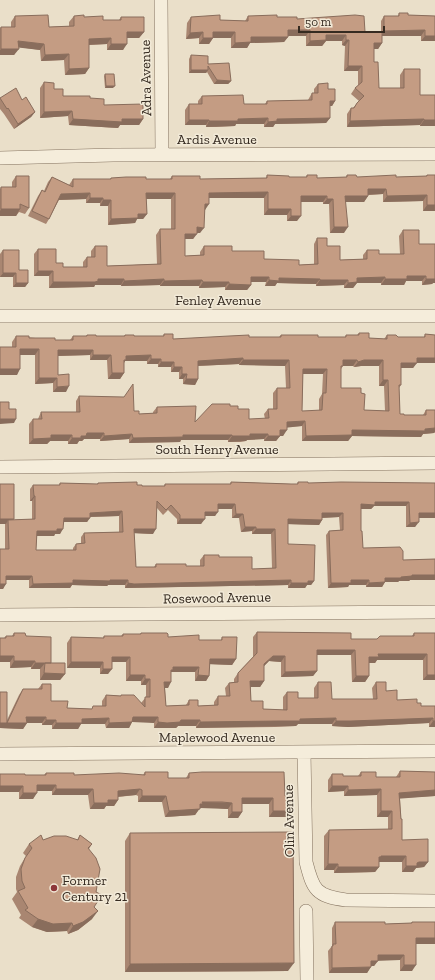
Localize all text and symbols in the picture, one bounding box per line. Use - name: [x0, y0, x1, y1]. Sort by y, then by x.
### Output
- scale bar: [299, 8, 384, 34]
- text: 50 m: [305, 15, 332, 29]
- street label: Adra Avenue: [137, 39, 155, 116]
- street label: Ardis Avenue: [177, 131, 257, 148]
- street label: Fenley Avenue: [175, 292, 261, 309]
- street label: South Henry Avenue: [155, 441, 279, 458]
- street label: Rosewood Avenue: [163, 589, 272, 607]
- street label: Maplewood Avenue: [159, 729, 276, 746]
- street label: Olin Avenue: [280, 784, 298, 858]
- place label: Former Century 21: [62, 872, 128, 905]
- marker: Former Century 21: [49, 883, 59, 893]

